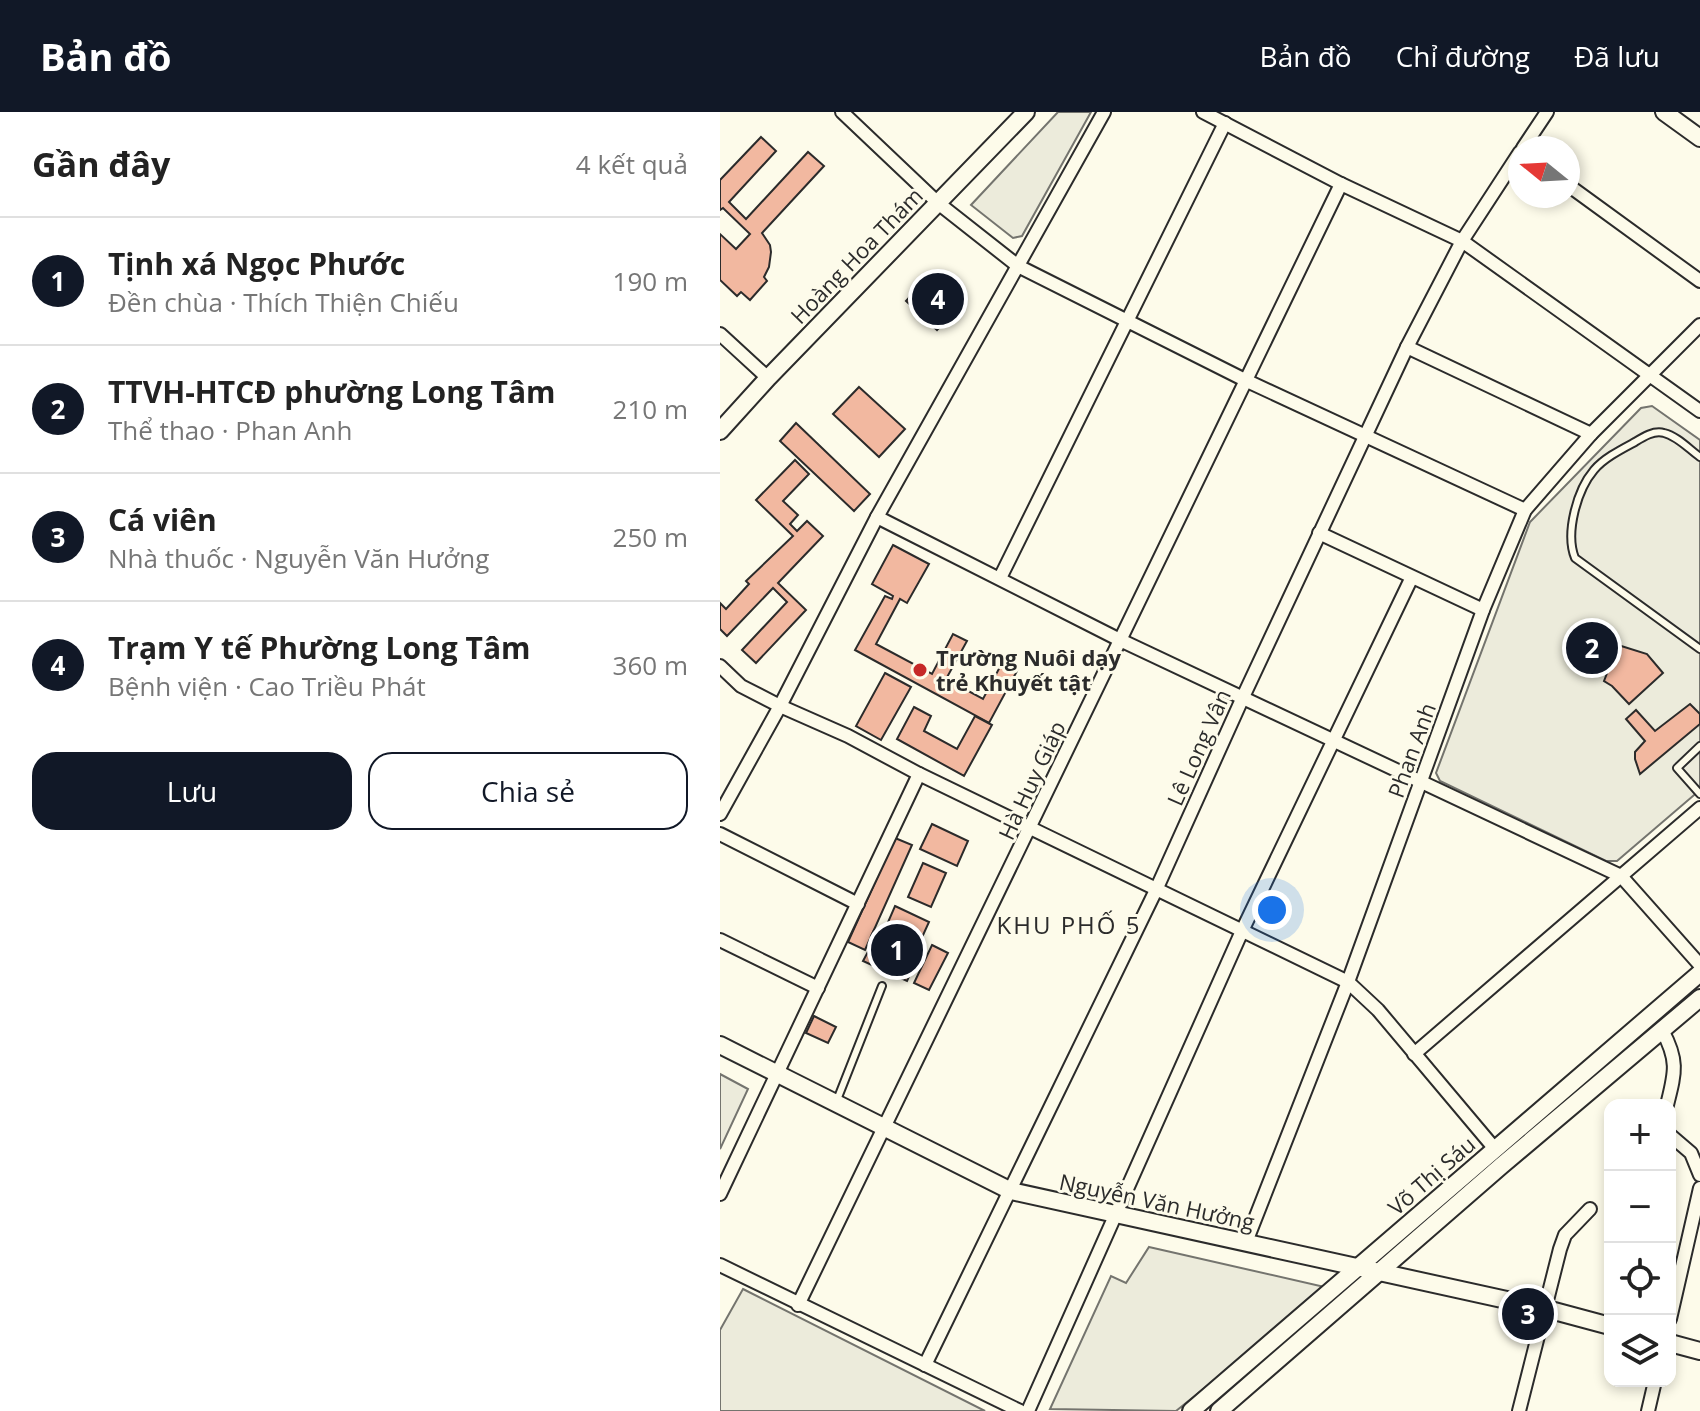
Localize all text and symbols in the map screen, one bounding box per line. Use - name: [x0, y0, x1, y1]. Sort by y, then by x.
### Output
- text: Bản đồ: [40, 30, 172, 82]
- text: Bản đồ: [1260, 37, 1352, 75]
- text: Chỉ đường: [1396, 37, 1530, 75]
- text: Đã lưu: [1574, 37, 1660, 75]
- north arrow: [1508, 136, 1580, 208]
- text: Gần đây: [32, 141, 170, 187]
- text: 4 kết quả: [576, 146, 688, 182]
- street label: Hoàng Hoa Thám: [783, 180, 929, 330]
- text: Tịnh xá Ngọc Phước: [108, 243, 405, 284]
- text: 1: [51, 263, 65, 299]
- text: 190 m: [613, 263, 688, 299]
- pin: 4: [912, 269, 964, 329]
- text: Đền chùa · Thích Thiện Chiếu: [108, 284, 459, 320]
- text: TTVH-HTCĐ phường Long Tâm: [108, 371, 556, 412]
- text: 2: [51, 391, 65, 427]
- text: 210 m: [613, 391, 688, 427]
- text: Thể thao · Phan Anh: [108, 412, 352, 448]
- text: Cá viên: [108, 499, 217, 540]
- text: 3: [51, 519, 65, 555]
- text: 250 m: [613, 519, 688, 555]
- text: Nhà thuốc · Nguyễn Văn Hưởng: [108, 540, 489, 576]
- pin: 2: [1566, 618, 1618, 678]
- text: Trạm Y tế Phường Long Tâm: [108, 627, 531, 668]
- place label: Trường Nuôi dạy trẻ Khuyết tật: [936, 642, 1122, 697]
- text: 4: [51, 647, 65, 683]
- text: 360 m: [613, 647, 688, 683]
- marker: Trường Nuôi dạy trẻ Khuyết tật: [911, 661, 929, 679]
- text: Bệnh viện · Cao Triều Phát: [108, 668, 426, 704]
- street label: Lê Long Vân: [1159, 684, 1237, 810]
- street label: Phan Anh: [1380, 698, 1442, 802]
- street label: Hà Huy Giáp: [990, 716, 1072, 844]
- button: Lưu: [32, 752, 352, 830]
- button: Chia sẻ: [368, 752, 688, 830]
- your location: [1252, 890, 1292, 930]
- district label: KHU PHỐ 5: [997, 908, 1141, 941]
- pin: 1: [871, 920, 923, 980]
- map controls: [1604, 1099, 1676, 1387]
- button: +: [1604, 1099, 1676, 1171]
- street label: Võ Thị Sáu: [1381, 1129, 1481, 1221]
- street label: Nguyễn Văn Hưởng: [1057, 1166, 1257, 1236]
- button: −: [1604, 1171, 1676, 1243]
- button: locate: [1604, 1243, 1676, 1315]
- pin: 3: [1502, 1284, 1554, 1344]
- button: layers: [1604, 1315, 1676, 1387]

